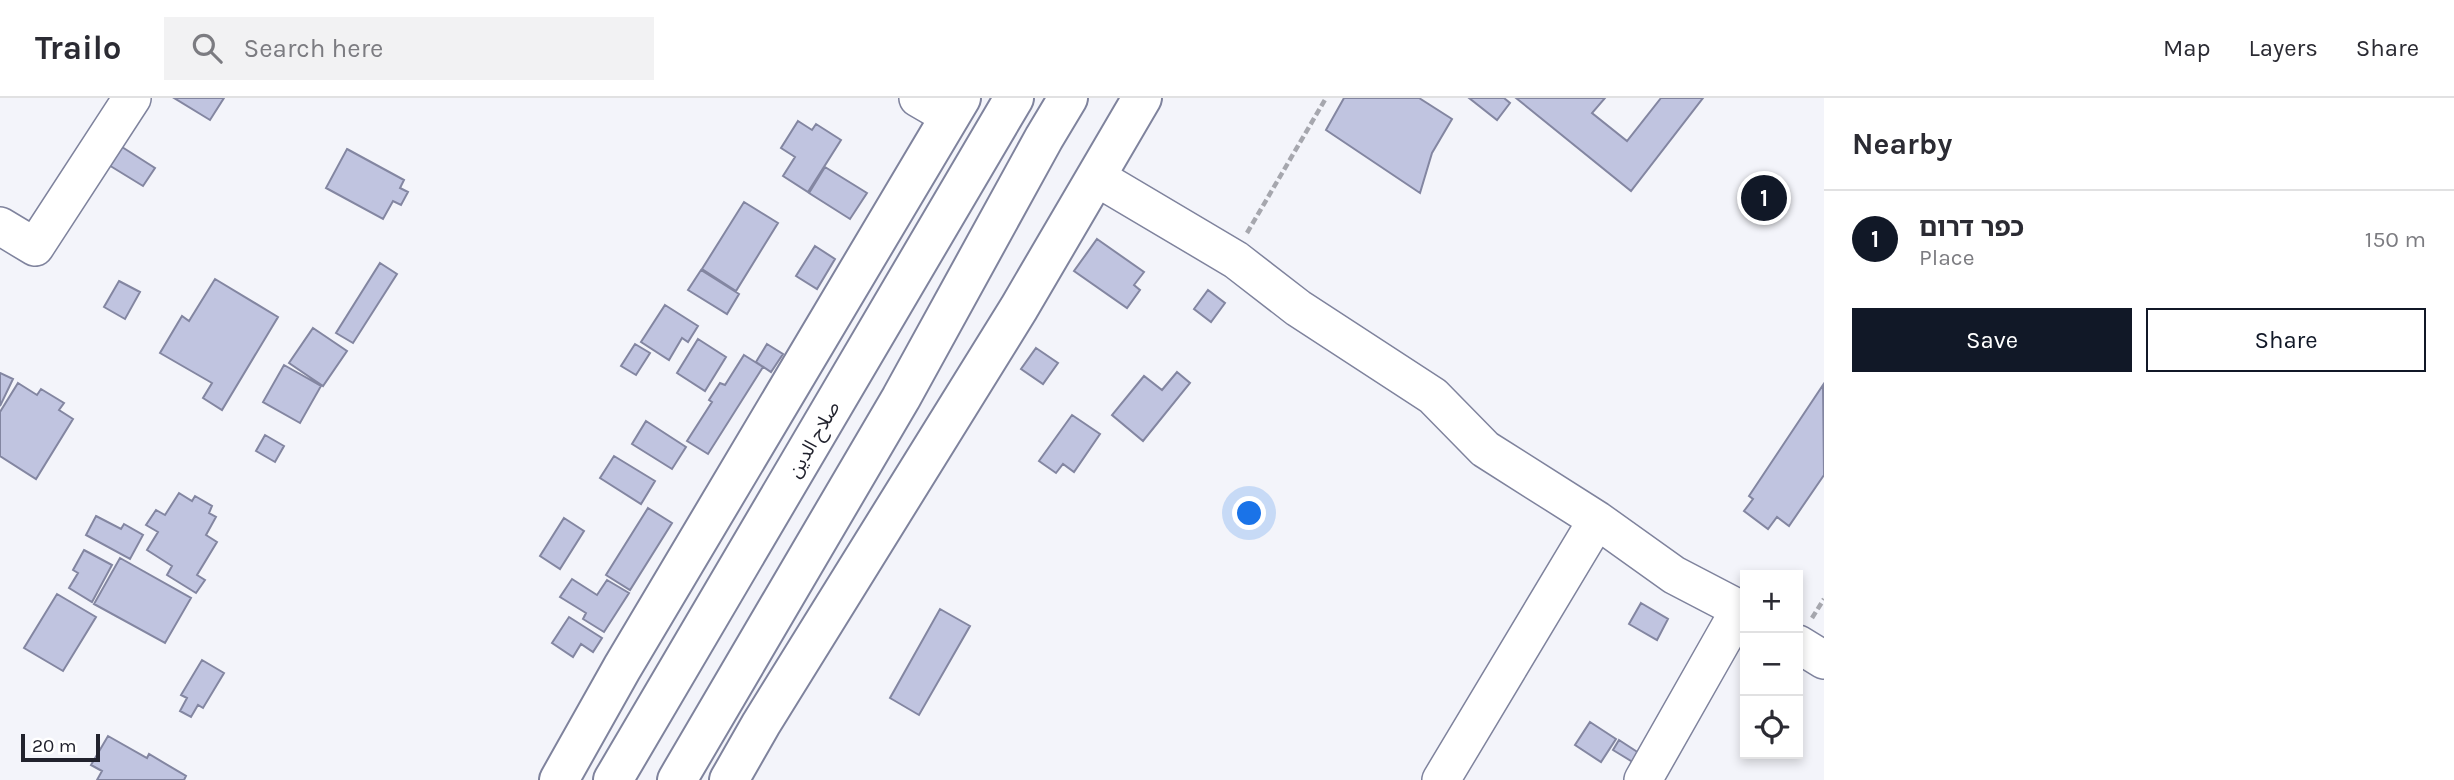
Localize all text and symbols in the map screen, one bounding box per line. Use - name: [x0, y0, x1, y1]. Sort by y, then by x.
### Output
- search box: [164, 17, 654, 80]
- text: Trailo: [35, 29, 122, 67]
- icon: search: [188, 29, 226, 67]
- text: Search here: [244, 33, 383, 64]
- text: Map: [2163, 34, 2211, 62]
- text: Layers: [2249, 34, 2318, 62]
- text: Share: [2356, 34, 2419, 62]
- text: Nearby: [1852, 126, 1952, 162]
- pin: 1: [1741, 172, 1787, 224]
- text: כפר דרום: [1919, 212, 2024, 243]
- text: 1: [1871, 226, 1879, 253]
- text: 150 m: [2365, 226, 2426, 253]
- text: Place: [1919, 244, 1975, 271]
- button: Save: [1852, 308, 2132, 372]
- button: Share: [2146, 308, 2426, 372]
- street label: صلاح الدين: [783, 397, 846, 483]
- your location: [1232, 496, 1266, 530]
- map controls: [1740, 570, 1803, 759]
- button: +: [1740, 570, 1803, 633]
- button: −: [1740, 633, 1803, 696]
- button: locate: [1740, 696, 1803, 759]
- scale bar: [21, 731, 100, 763]
- text: 20 m: [32, 735, 77, 757]

